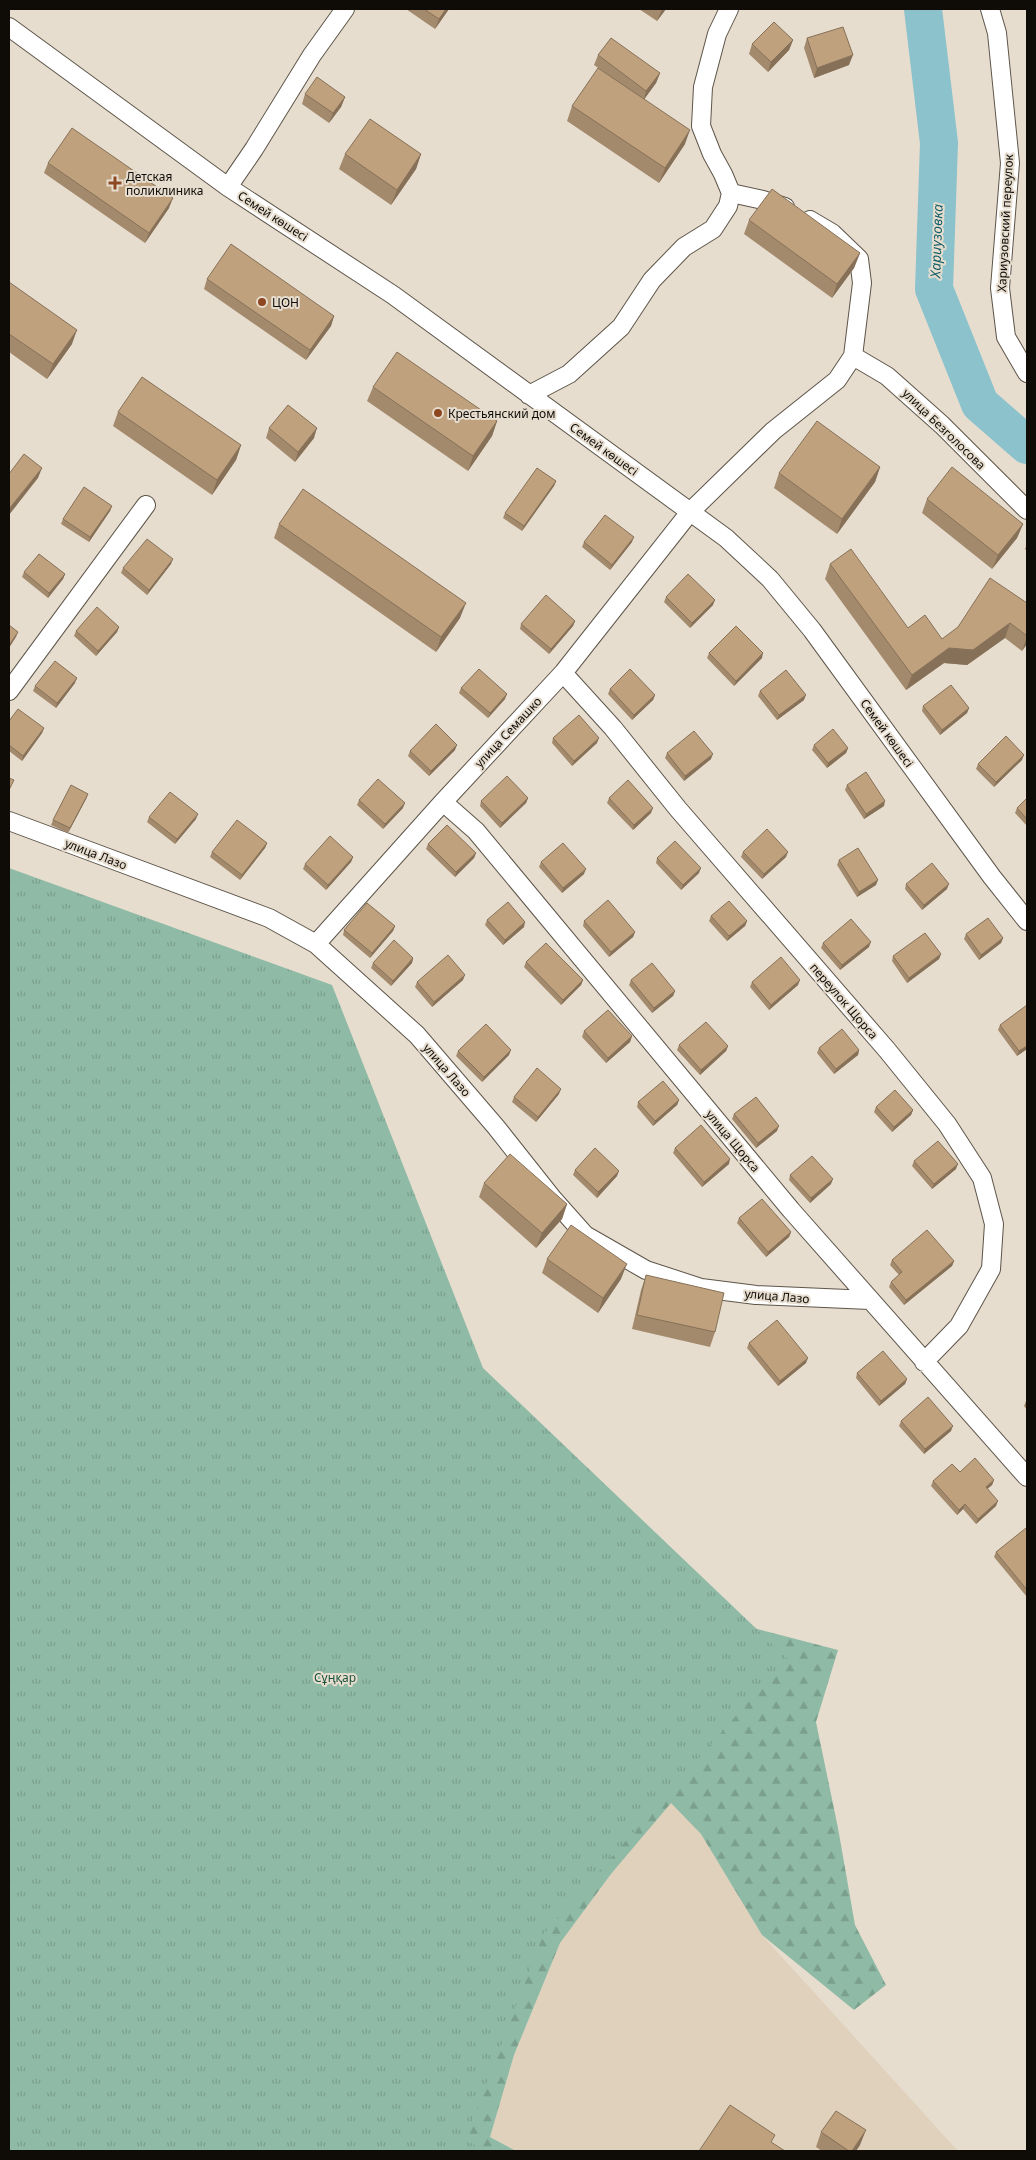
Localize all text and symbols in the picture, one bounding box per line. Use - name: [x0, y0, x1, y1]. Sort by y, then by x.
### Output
- street label: Хариузовский переулок: [993, 153, 1017, 292]
- place label: Детская поликлиника: [126, 168, 203, 199]
- marker: Детская поликлиника: [108, 176, 122, 190]
- street label: Семей көшесі: [235, 187, 311, 245]
- water label: Хариузовка: [925, 204, 947, 279]
- place label: ЦОН: [272, 294, 299, 311]
- marker: ЦОН: [256, 296, 268, 308]
- street label: улица Безголосова: [899, 385, 989, 473]
- place label: Крестьянский дом: [448, 405, 555, 422]
- marker: Крестьянский дом: [432, 407, 444, 419]
- street label: Семей көшесі: [566, 418, 642, 480]
- street label: улица Семашко: [471, 693, 545, 771]
- street label: Семей көшесі: [856, 695, 918, 771]
- street label: улица Лазо: [63, 834, 129, 874]
- street label: переулок Щорса: [806, 959, 882, 1043]
- street label: улица Лазо: [419, 1040, 475, 1100]
- street label: улица Щорса: [702, 1106, 764, 1176]
- street label: улица Лазо: [744, 1285, 810, 1307]
- park label: Сұңқар: [314, 1669, 356, 1686]

